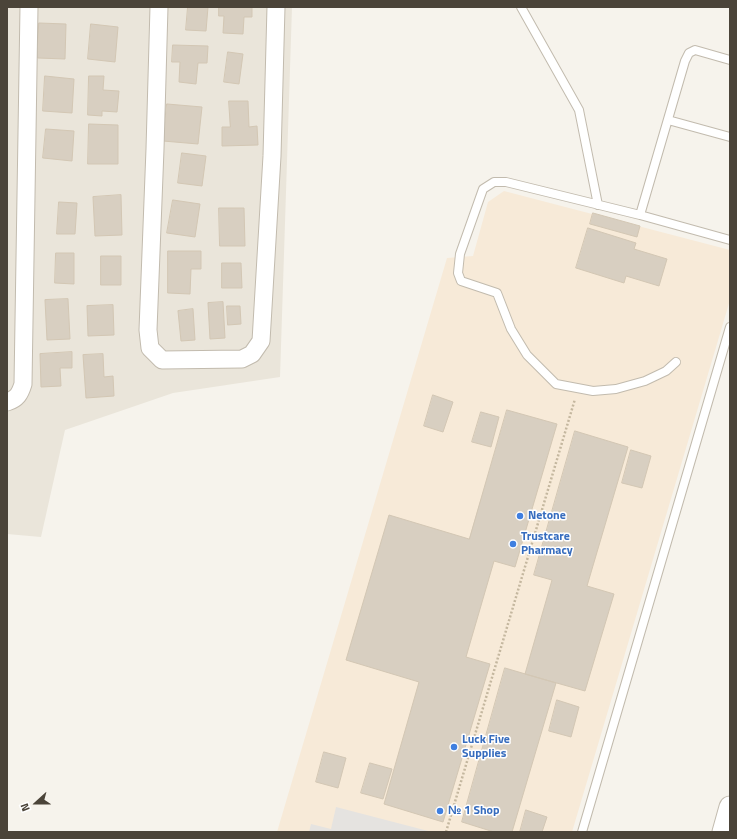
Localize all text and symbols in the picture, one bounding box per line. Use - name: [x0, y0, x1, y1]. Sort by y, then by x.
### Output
- place label: Netone: [528, 509, 566, 523]
- marker: Netone: [515, 511, 525, 521]
- place label: Trustcare Pharmacy: [521, 530, 573, 558]
- marker: Trustcare Pharmacy: [508, 539, 518, 549]
- place label: Luck Five Supplies: [462, 733, 510, 761]
- marker: Luck Five Supplies: [449, 742, 459, 752]
- north arrow: [16, 783, 56, 823]
- text: N: [16, 801, 34, 814]
- place label: № 1 Shop: [448, 804, 499, 818]
- marker: № 1 Shop: [435, 806, 445, 816]

